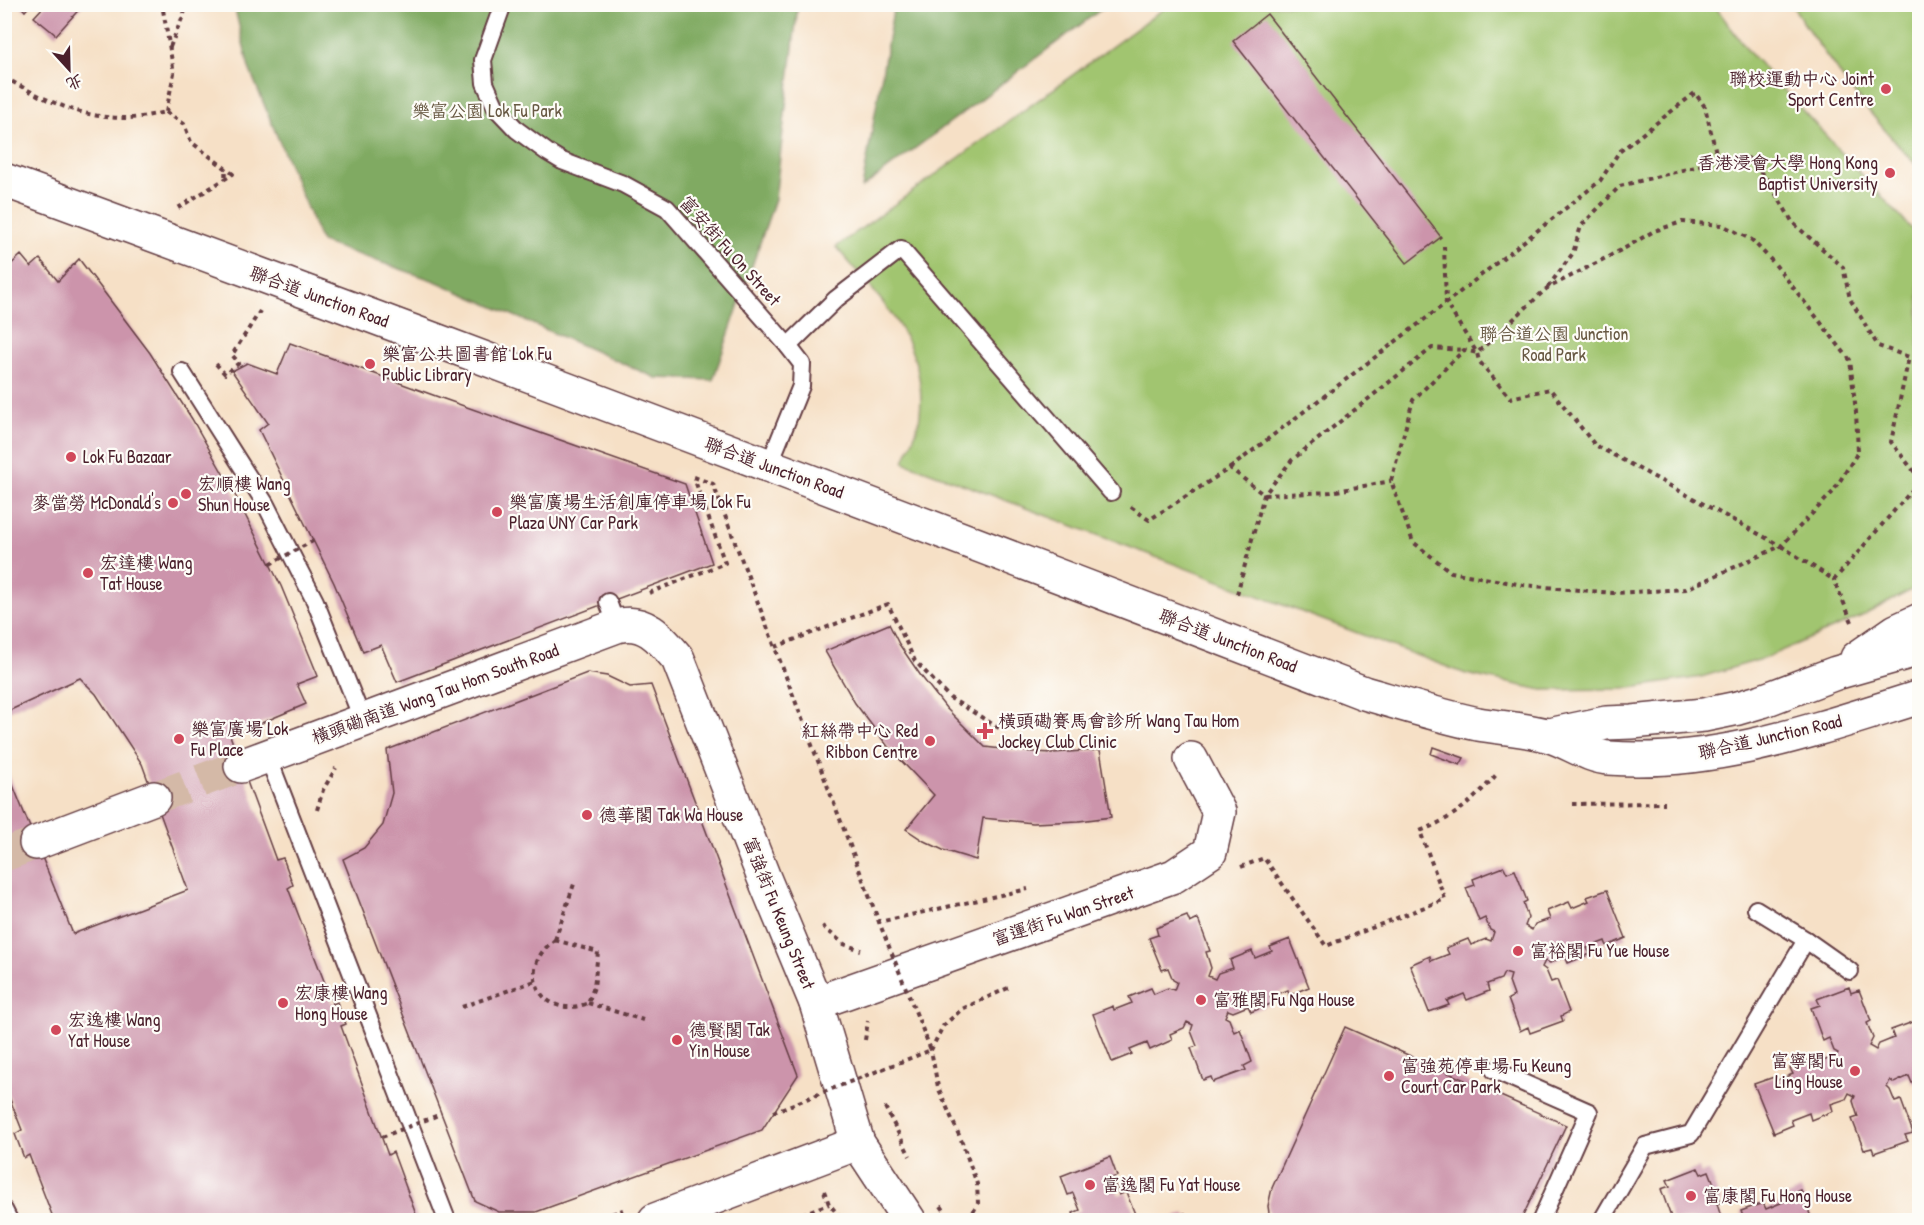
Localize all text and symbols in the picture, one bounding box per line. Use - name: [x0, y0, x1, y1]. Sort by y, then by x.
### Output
- north arrow: [39, 39, 99, 99]
- place label: 聯校運動中心 Joint Sport Centre: [1730, 66, 1875, 112]
- text: 北: [63, 70, 86, 96]
- marker: 聯校運動中心 Joint Sport Centre: [1879, 82, 1893, 96]
- park label: 樂富公園 Lok Fu Park: [412, 98, 562, 123]
- place label: 香港浸會大學 Hong Kong Baptist University: [1697, 150, 1878, 196]
- marker: 香港浸會大學 Hong Kong Baptist University: [1883, 166, 1897, 180]
- street label: 富安街 Fu On Street: [674, 190, 787, 312]
- street label: 聯合道 Junction Road: [246, 260, 392, 333]
- park label: 聯合道公園 Junction Road Park: [1480, 321, 1628, 367]
- place label: 樂富公共圖書館 Lok Fu Public Library: [382, 341, 552, 387]
- marker: 樂富公共圖書館 Lok Fu Public Library: [363, 357, 377, 371]
- street label: 聯合道 Junction Road: [701, 431, 847, 504]
- place label: Lok Fu Bazaar: [83, 444, 172, 469]
- marker: Lok Fu Bazaar: [64, 450, 78, 464]
- place label: 宏順樓 Wang Shun House: [198, 471, 290, 517]
- marker: 宏順樓 Wang Shun House: [179, 487, 193, 501]
- place label: 樂富廣場生活創庫停車場 Lok Fu Plaza UNY Car Park: [509, 489, 751, 535]
- place label: 麥當勞 McDonald's: [32, 490, 161, 515]
- marker: 麥當勞 McDonald's: [166, 496, 180, 510]
- marker: 樂富廣場生活創庫停車場 Lok Fu Plaza UNY Car Park: [490, 505, 504, 519]
- place label: 宏達樓 Wang Tat House: [100, 550, 192, 596]
- marker: 宏達樓 Wang Tat House: [81, 566, 95, 580]
- street label: 聯合道 Junction Road: [1155, 603, 1301, 678]
- street label: 橫頭磡南道 Wang Tau Hom South Road: [308, 637, 562, 750]
- place label: 橫頭磡賽馬會診所 Wang Tau Hom Jockey Club Clinic: [998, 708, 1239, 754]
- street label: 聯合道 Junction Road: [1696, 708, 1844, 765]
- place label: 樂富廣場 Lok Fu Place: [190, 716, 289, 762]
- place label: 紅絲帶中心 Red Ribbon Centre: [802, 718, 918, 764]
- marker: 橫頭磡賽馬會診所 Wang Tau Hom Jockey Club Clinic: [976, 722, 994, 740]
- marker: 樂富廣場 Lok Fu Place: [172, 732, 186, 746]
- marker: 紅絲帶中心 Red Ribbon Centre: [923, 734, 937, 748]
- place label: 德華閣 Tak Wa House: [599, 802, 744, 827]
- marker: 德華閣 Tak Wa House: [580, 808, 594, 822]
- street label: 富強街 Fu Keung Street: [737, 833, 822, 993]
- street label: 富運街 Fu Wan Street: [989, 879, 1138, 952]
- place label: 富裕閣 Fu Yue House: [1530, 938, 1670, 963]
- marker: 富裕閣 Fu Yue House: [1511, 944, 1525, 958]
- place label: 宏康樓 Wang Hong House: [295, 980, 387, 1026]
- place label: 富雅閣 Fu Nga House: [1213, 987, 1355, 1012]
- marker: 富雅閣 Fu Nga House: [1194, 993, 1208, 1007]
- marker: 宏康樓 Wang Hong House: [276, 996, 290, 1010]
- place label: 宏逸樓 Wang Yat House: [68, 1007, 160, 1053]
- place label: 德賢閣 Tak Yin House: [689, 1017, 771, 1063]
- marker: 宏逸樓 Wang Yat House: [49, 1023, 63, 1037]
- marker: 德賢閣 Tak Yin House: [670, 1033, 684, 1047]
- place label: 富寧閣 Fu Ling House: [1771, 1048, 1843, 1094]
- place label: 富強苑停車場 Fu Keung Court Car Park: [1401, 1053, 1571, 1099]
- marker: 富寧閣 Fu Ling House: [1848, 1064, 1862, 1078]
- marker: 富強苑停車場 Fu Keung Court Car Park: [1382, 1069, 1396, 1083]
- place label: 富逸閣 Fu Yat House: [1102, 1172, 1241, 1197]
- marker: 富逸閣 Fu Yat House: [1083, 1178, 1097, 1192]
- place label: 富康閣 Fu Hong House: [1703, 1183, 1852, 1208]
- marker: 富康閣 Fu Hong House: [1684, 1189, 1698, 1203]

